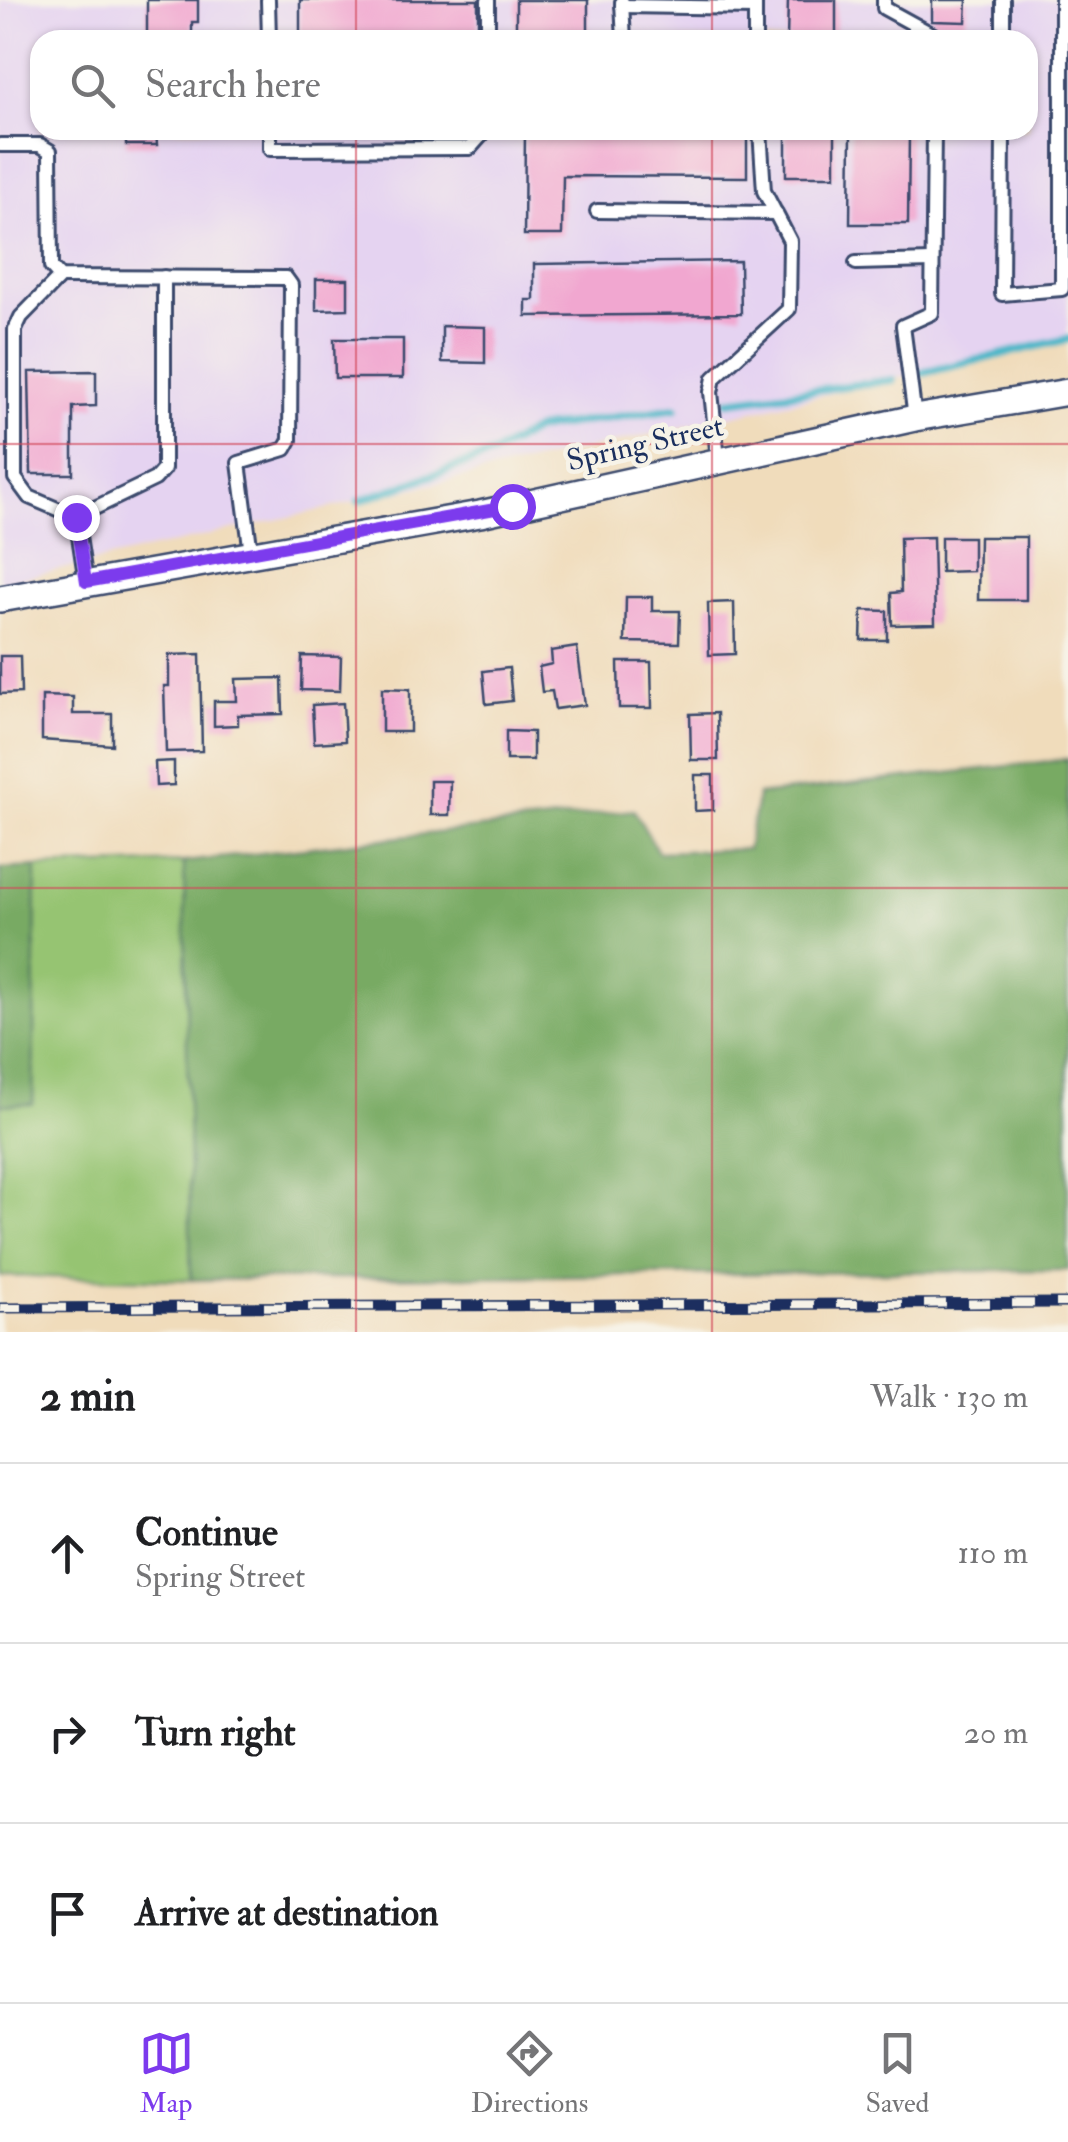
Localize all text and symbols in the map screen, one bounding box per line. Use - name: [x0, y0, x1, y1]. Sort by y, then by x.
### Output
- search box: [30, 30, 1038, 140]
- icon: search: [65, 58, 120, 113]
- text: Search here: [145, 61, 321, 109]
- street label: Spring Street: [563, 407, 727, 479]
- route start: [490, 484, 536, 530]
- route end: [54, 495, 100, 541]
- text: 2 min: [40, 1371, 136, 1423]
- text: Walk · 130 m: [870, 1377, 1028, 1417]
- text: Continue: [135, 1509, 278, 1557]
- icon: ahead: [40, 1526, 95, 1581]
- text: 110 m: [957, 1533, 1028, 1573]
- text: Spring Street: [135, 1557, 305, 1597]
- icon: right: [40, 1706, 95, 1761]
- text: Turn right: [135, 1709, 296, 1757]
- text: 20 m: [964, 1713, 1028, 1753]
- icon: arrive: [40, 1886, 95, 1941]
- text: Arrive at destination: [135, 1889, 439, 1937]
- tab: Map: [139, 2026, 194, 2121]
- tab: Directions: [471, 2026, 588, 2121]
- tab: Saved: [865, 2026, 929, 2121]

